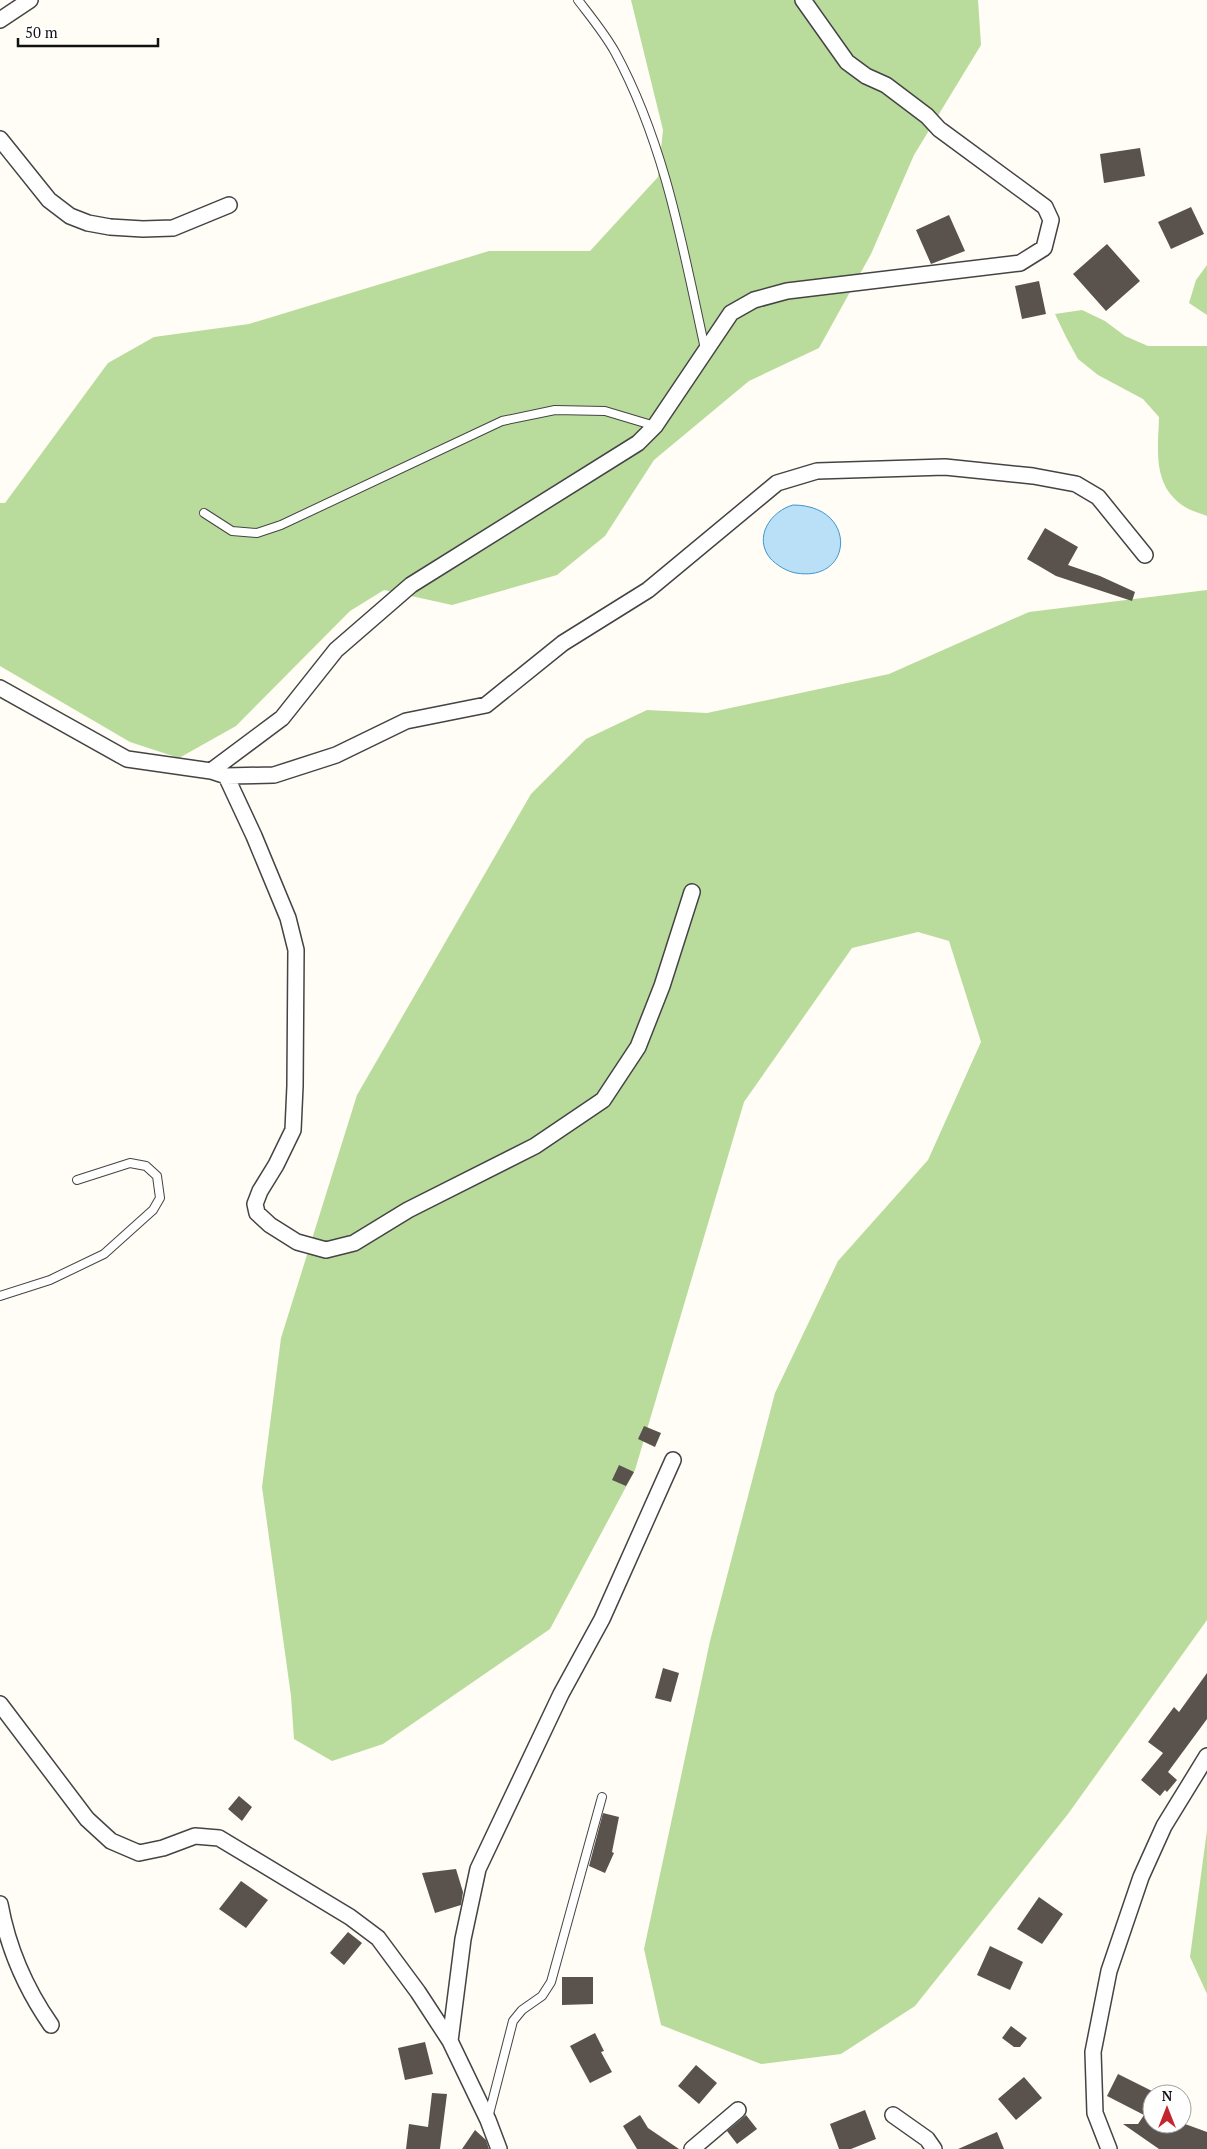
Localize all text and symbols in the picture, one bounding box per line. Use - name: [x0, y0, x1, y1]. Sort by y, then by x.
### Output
- scale bar: [18, 15, 158, 47]
- text: 50 m: [25, 22, 58, 42]
- north arrow: [1142, 2084, 1192, 2134]
- text: N: [1162, 2086, 1173, 2105]

